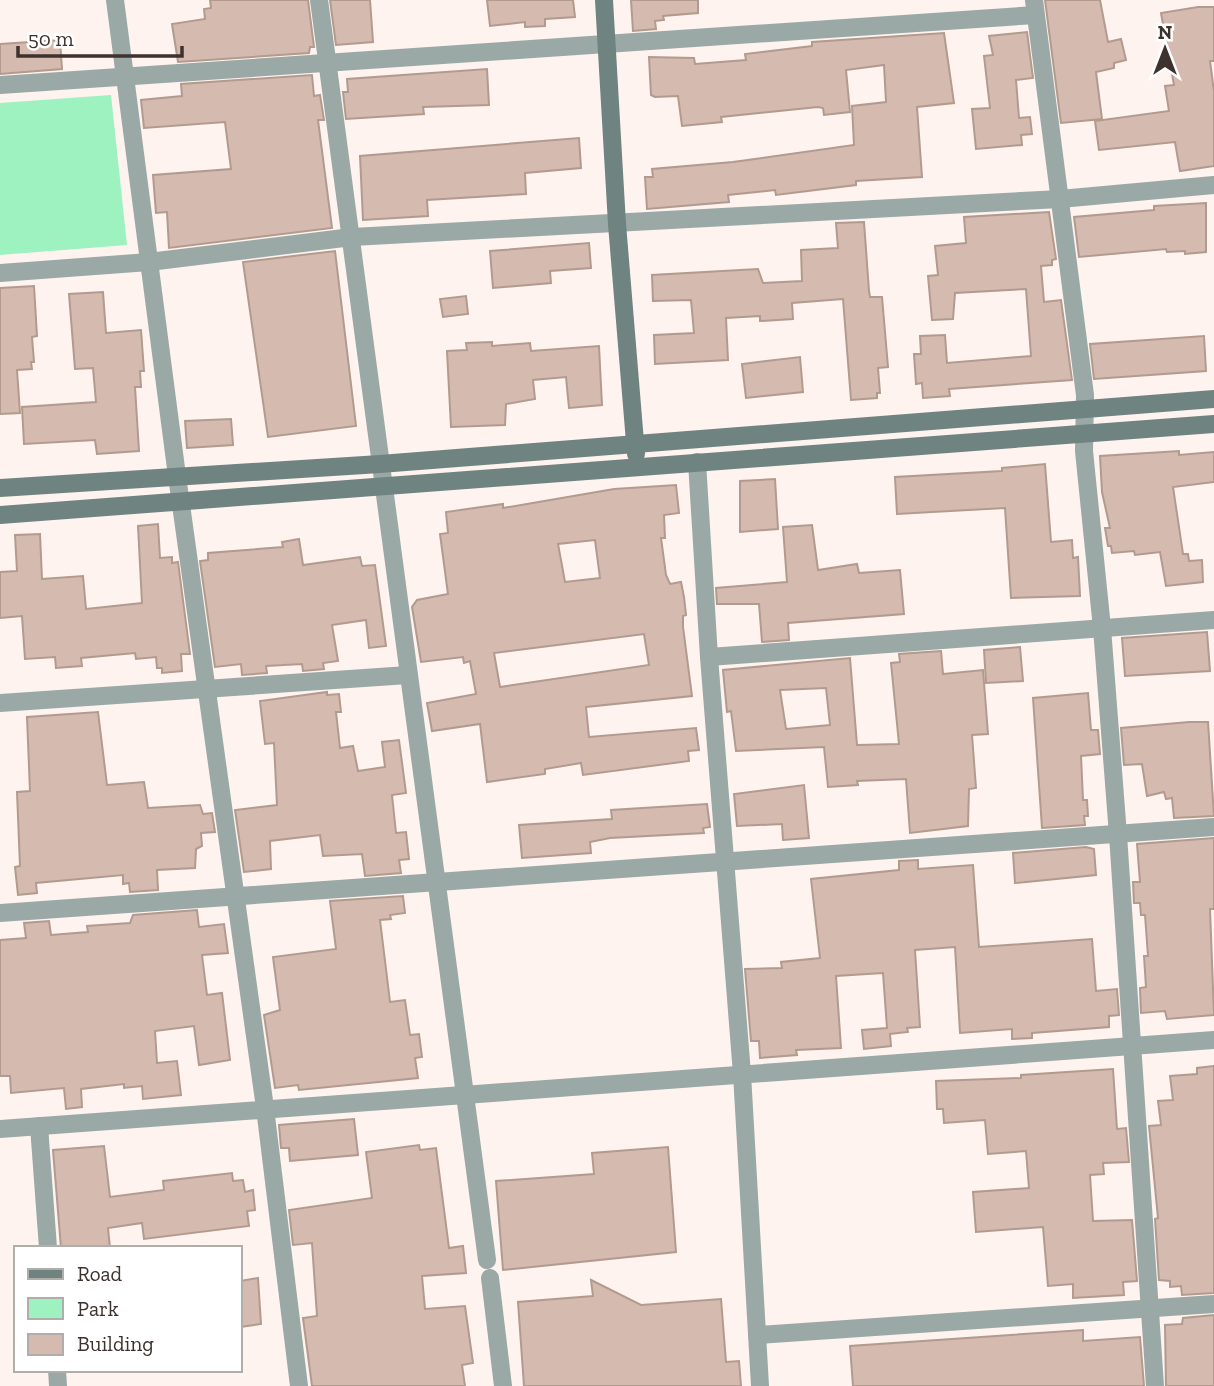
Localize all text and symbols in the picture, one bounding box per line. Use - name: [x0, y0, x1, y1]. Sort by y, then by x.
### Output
- scale bar: [18, 14, 182, 58]
- north arrow: [1130, 14, 1200, 84]
- text: N: [1158, 21, 1172, 44]
- text: 50 m: [28, 26, 74, 51]
- legend: [14, 1246, 242, 1372]
- text: Road: [77, 1261, 123, 1286]
- text: Park: [77, 1296, 119, 1321]
- text: Building: [77, 1331, 154, 1356]

